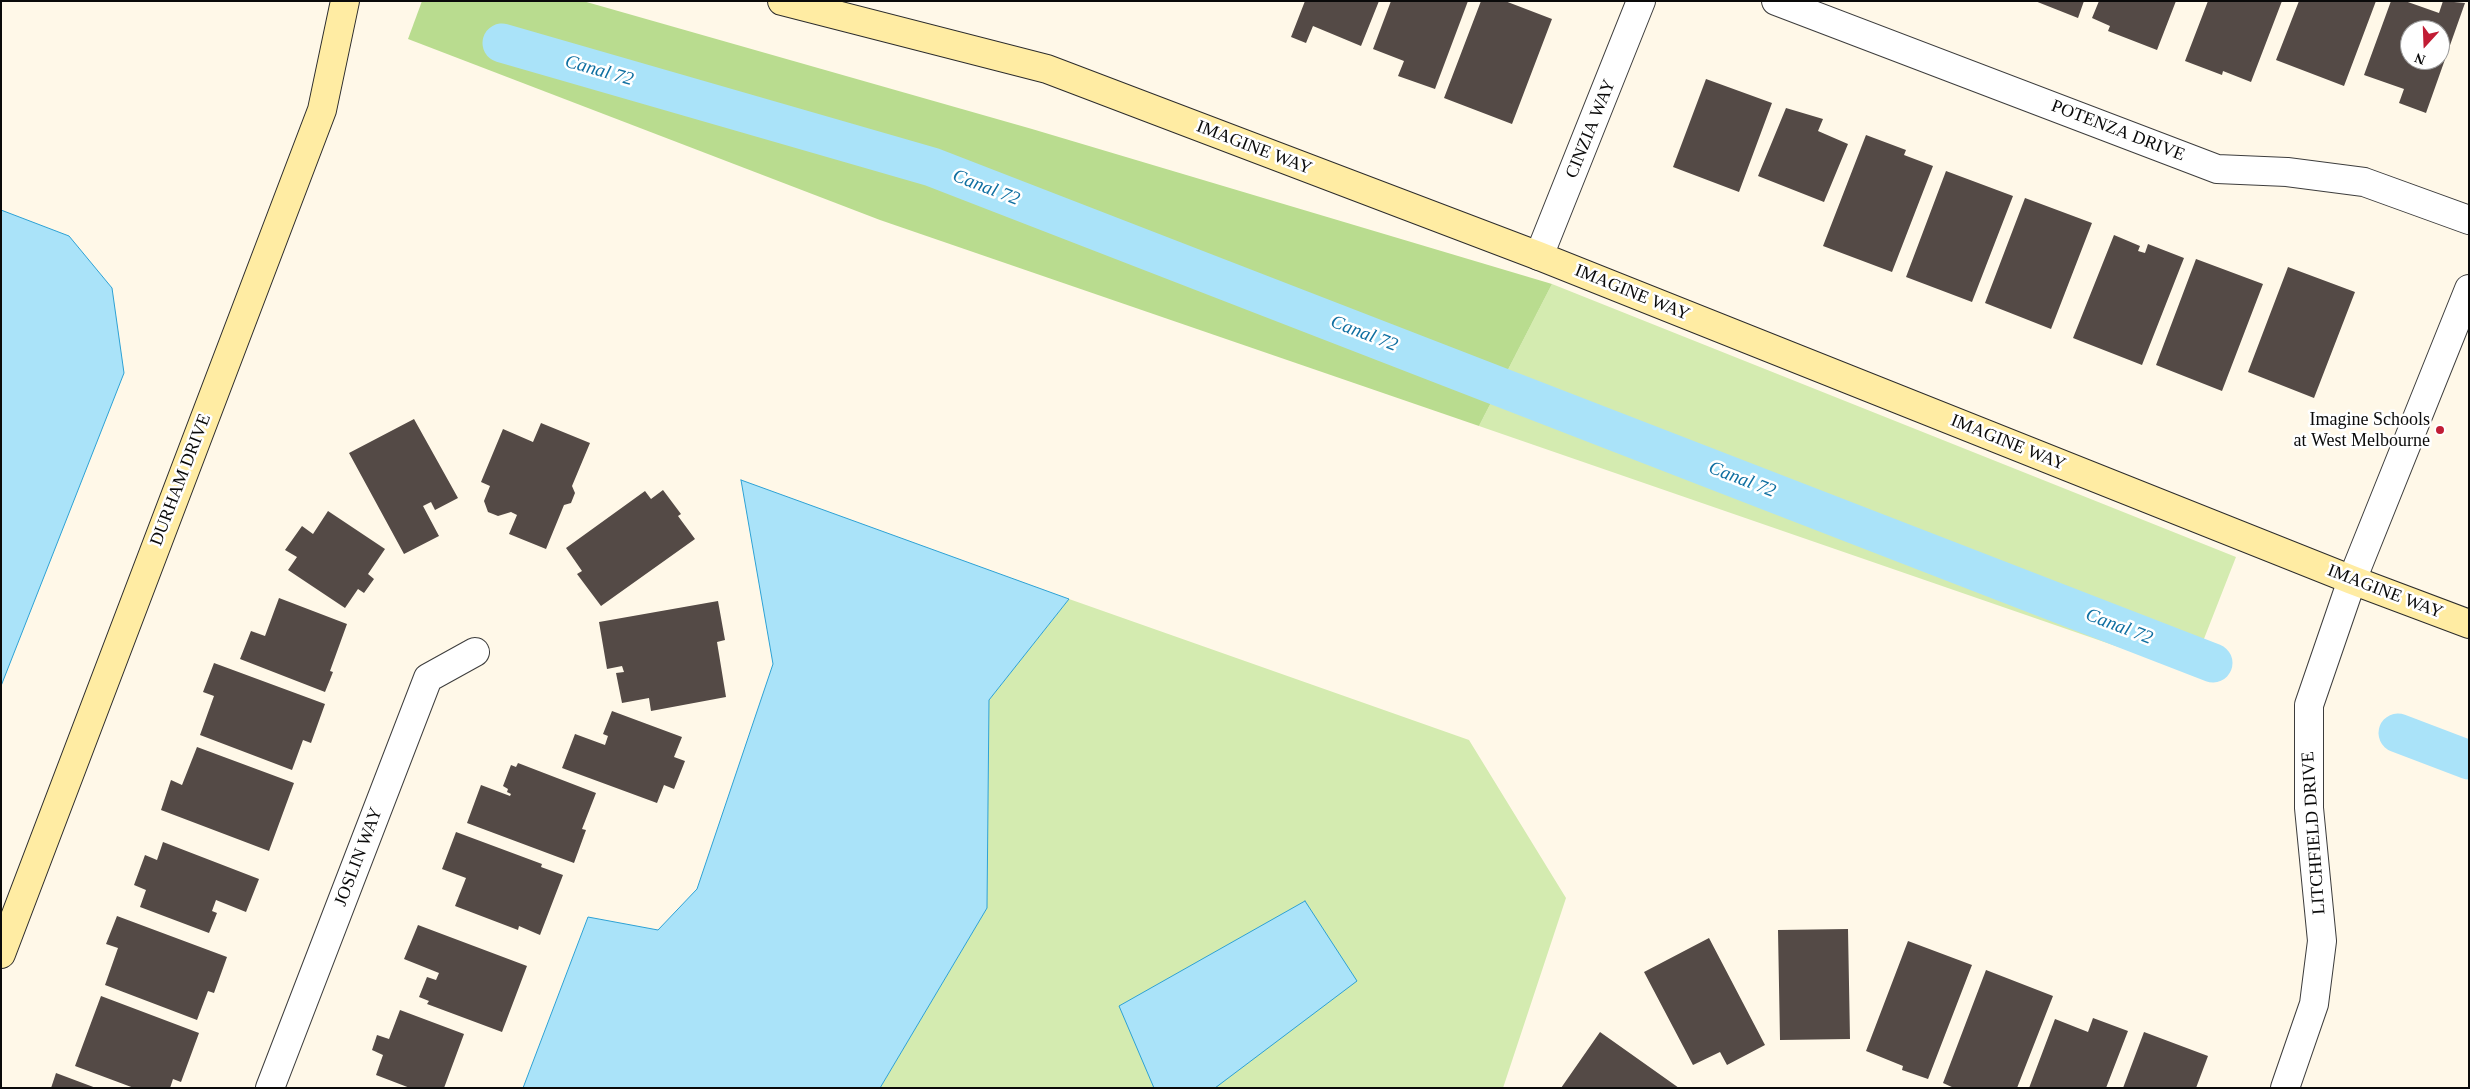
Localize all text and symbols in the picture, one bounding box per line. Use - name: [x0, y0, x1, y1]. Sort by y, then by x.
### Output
- north arrow: [2400, 20, 2450, 70]
- water label: Canal 72: [562, 50, 636, 92]
- text: N: [2413, 50, 2427, 67]
- street label: CINZIA WAY: [1561, 76, 1621, 182]
- street label: POTENZA DRIVE: [2048, 96, 2188, 166]
- street label: IMAGINE WAY: [1193, 116, 1315, 180]
- water label: Canal 72: [949, 165, 1023, 211]
- street label: IMAGINE WAY: [1571, 260, 1693, 326]
- water label: Canal 72: [1327, 311, 1401, 357]
- place label: Imagine Schools at West Melbourne: [2293, 409, 2430, 452]
- street label: IMAGINE WAY: [1947, 410, 2069, 476]
- street label: DURHAM DRIVE: [146, 411, 216, 549]
- marker: Imagine Schools at West Melbourne: [2434, 424, 2446, 436]
- water label: Canal 72: [1705, 457, 1779, 503]
- street label: IMAGINE WAY: [2324, 560, 2446, 624]
- water label: Canal 72: [2082, 604, 2156, 650]
- street label: LITCHFIELD DRIVE: [2298, 751, 2330, 915]
- street label: JOSLIN WAY: [330, 805, 388, 909]

